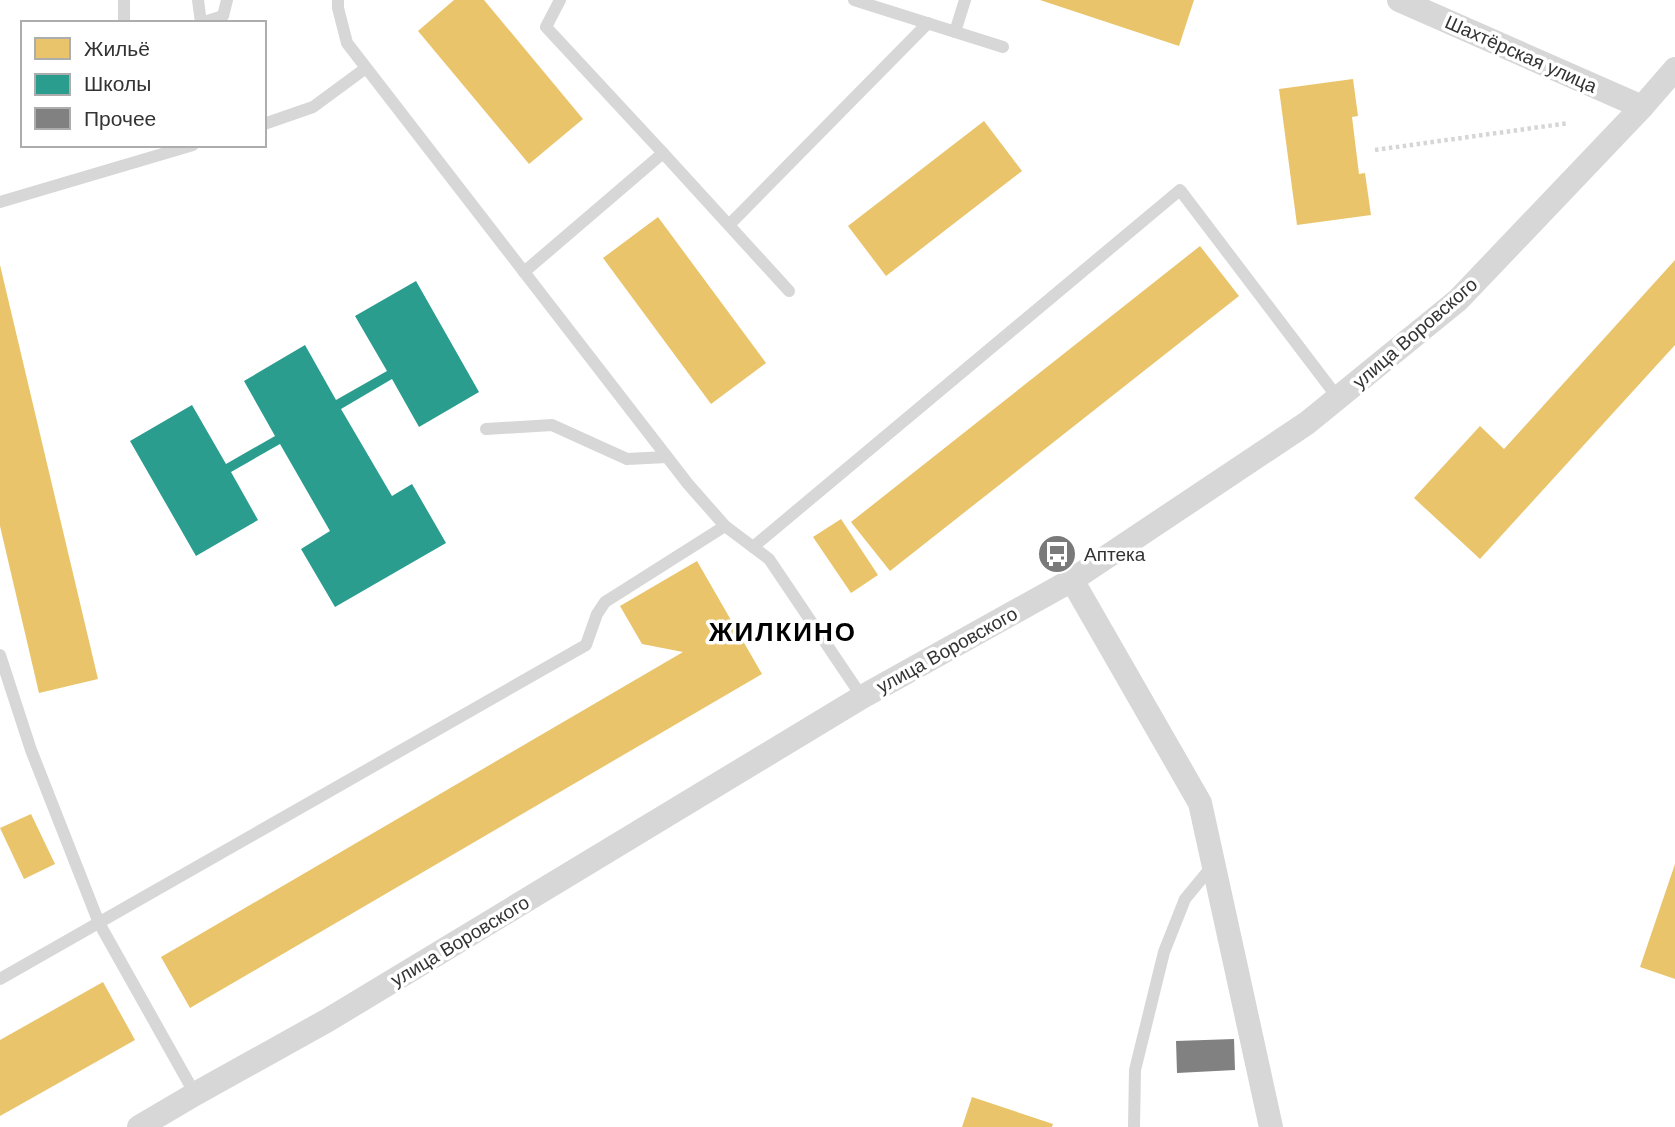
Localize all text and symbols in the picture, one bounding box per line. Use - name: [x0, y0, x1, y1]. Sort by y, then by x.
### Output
- street label: Шахтёрская улица: [1442, 11, 1600, 97]
- legend: [21, 21, 266, 147]
- text: Жильё: [84, 37, 150, 60]
- text: Школы: [84, 72, 151, 95]
- text: Прочее: [84, 107, 156, 130]
- street label: улица Воровского: [1349, 273, 1481, 393]
- bus stop icon: Аптека: [1036, 533, 1078, 575]
- place label: Аптека: [1084, 544, 1146, 565]
- street label: улица Воровского: [873, 603, 1021, 697]
- district label: ЖИЛКИНО: [708, 617, 857, 647]
- street label: улица Воровского: [387, 891, 533, 991]

